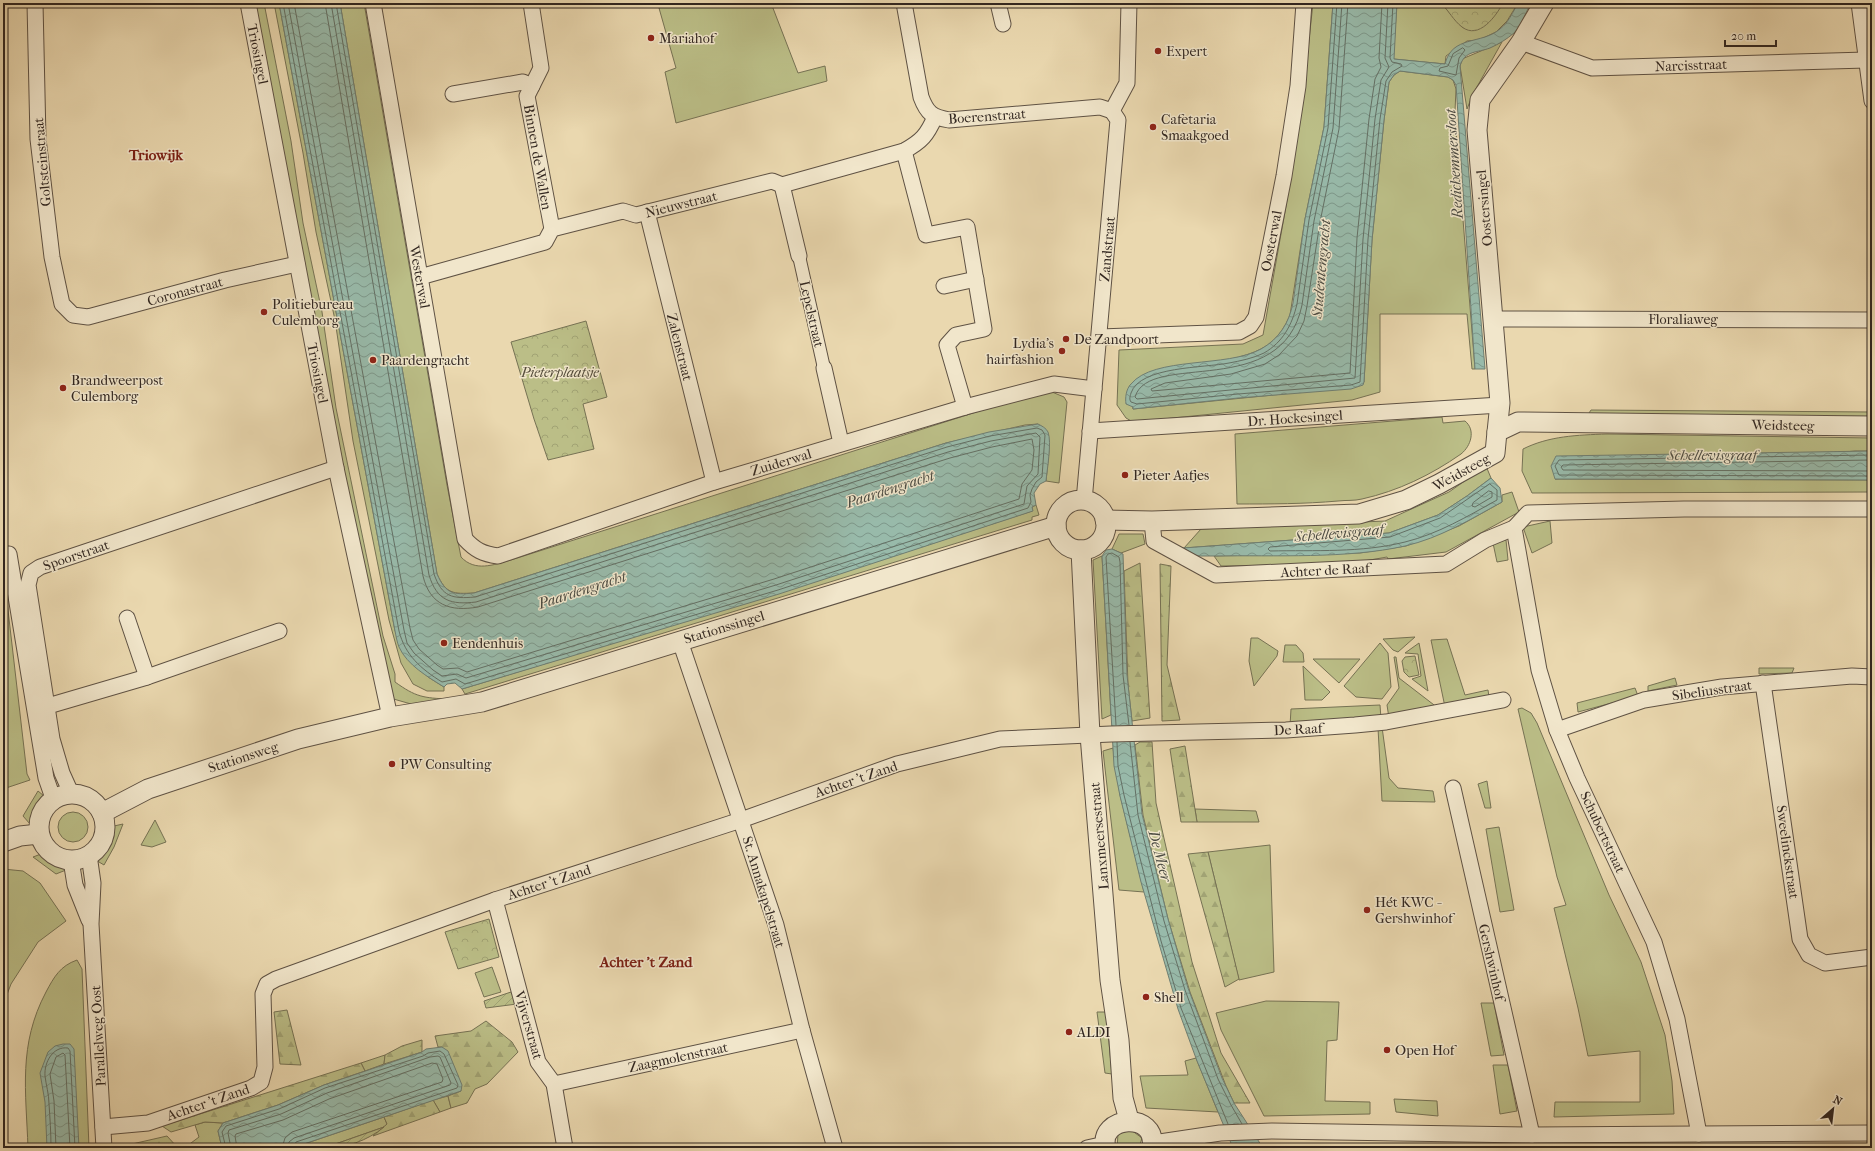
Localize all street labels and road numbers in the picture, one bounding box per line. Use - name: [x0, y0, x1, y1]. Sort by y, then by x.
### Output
- street label: Triosingel: [243, 22, 272, 86]
- street label: Narcisstraat: [1655, 56, 1727, 75]
- street label: Binnen de Wallen: [520, 103, 555, 211]
- street label: Boerenstraat: [947, 105, 1027, 128]
- street label: Goltsteinstraat: [30, 117, 55, 207]
- street label: Oostersingel: [1473, 169, 1496, 247]
- street label: Nieuwstraat: [643, 187, 719, 222]
- street label: Oosterwal: [1257, 209, 1286, 273]
- street label: Zandstraat: [1096, 216, 1119, 283]
- street label: Westerwal: [405, 243, 433, 310]
- street label: Coronastraat: [145, 273, 225, 310]
- street label: Lepelstraat: [796, 279, 827, 349]
- street label: Floraliaweg: [1648, 311, 1718, 328]
- street label: Zalenstraat: [663, 312, 696, 383]
- street label: Triosingel: [303, 341, 332, 405]
- street label: Dr. Hockesingel: [1247, 407, 1343, 430]
- street label: Weidsteeg: [1750, 416, 1815, 435]
- street label: Zuiderwal: [749, 445, 814, 480]
- street label: Weidsteeg: [1429, 450, 1493, 496]
- street label: Spoorstraat: [41, 536, 112, 575]
- street label: Achter de Raaf: [1279, 559, 1373, 581]
- street label: Stationssingel: [682, 607, 767, 648]
- street label: Sibeliusstraat: [1671, 676, 1753, 705]
- street label: De Raaf: [1273, 720, 1326, 739]
- street label: Stationsweg: [206, 738, 281, 777]
- street label: Achter 't Zand: [812, 757, 900, 802]
- street label: Lanxmeersestraat: [1086, 781, 1113, 890]
- street label: Schubertstraat: [1576, 789, 1629, 876]
- street label: Sweelinckstraat: [1773, 804, 1802, 900]
- street label: St. Annakapelstraat: [738, 834, 789, 950]
- street label: Achter 't Zand: [504, 861, 593, 904]
- street label: Gershwinhof: [1475, 922, 1509, 1005]
- street label: Parallelweg Oost: [87, 985, 110, 1087]
- street label: Vijverstraat: [510, 988, 546, 1061]
- street label: Zaagmolenstraat: [627, 1039, 729, 1076]
- street label: Achter 't Zand: [164, 1080, 252, 1125]

